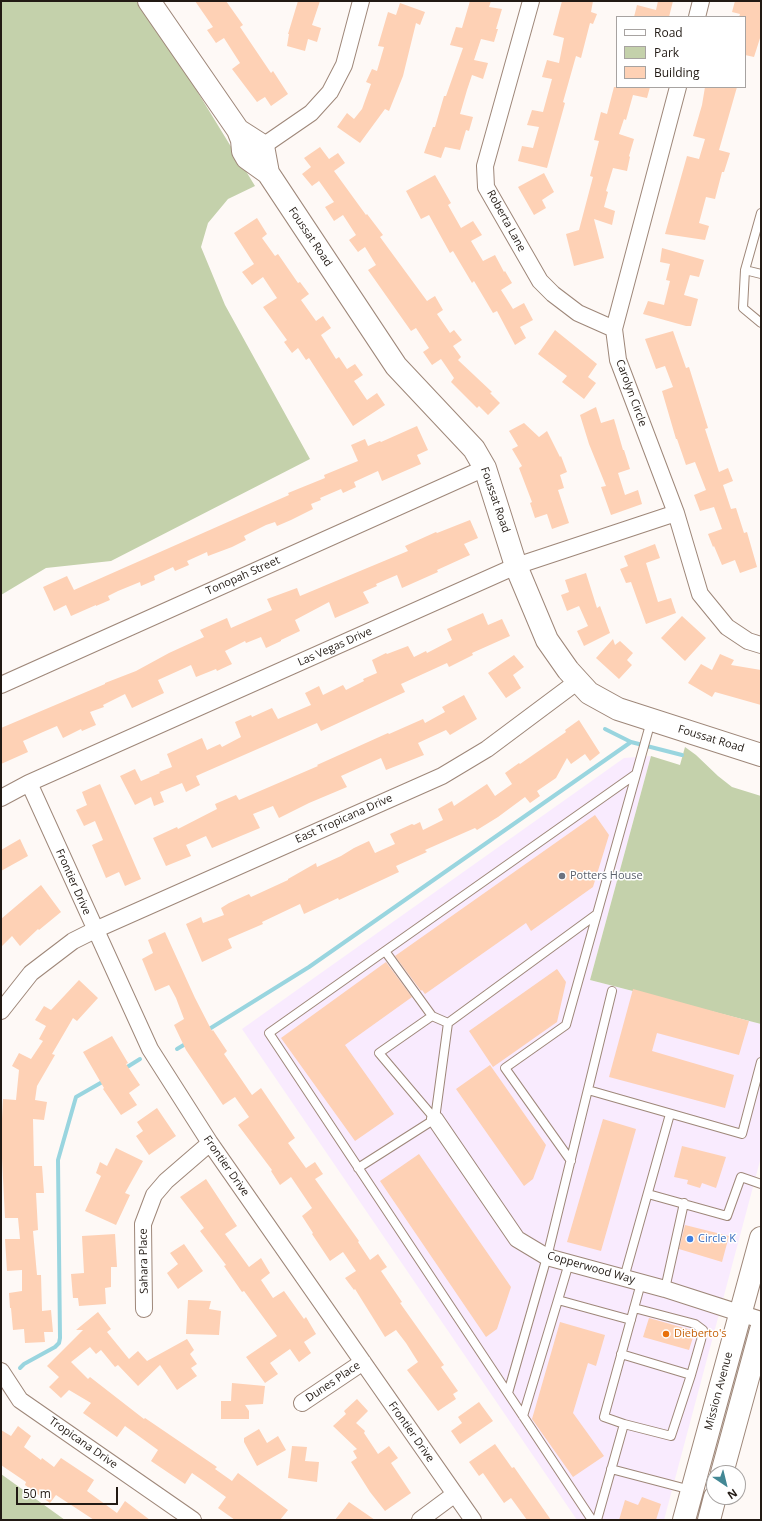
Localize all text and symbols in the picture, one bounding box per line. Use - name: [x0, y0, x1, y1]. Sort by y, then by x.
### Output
- legend: [616, 16, 746, 88]
- text: Road: [654, 24, 683, 41]
- text: Park: [654, 44, 679, 61]
- text: Building: [654, 64, 699, 81]
- street label: Roberta Lane: [484, 188, 528, 254]
- street label: Foussat Road: [285, 205, 335, 269]
- street label: Carolyn Circle: [613, 358, 649, 428]
- street label: Foussat Road: [478, 465, 512, 535]
- street label: Tonopah Street: [204, 554, 282, 598]
- street label: Las Vegas Drive: [296, 625, 374, 669]
- street label: Foussat Road: [676, 723, 746, 755]
- street label: East Tropicana Drive: [293, 792, 395, 846]
- street label: Frontier Drive: [53, 847, 93, 917]
- place label: Potters House: [570, 869, 643, 883]
- marker: Potters House: [557, 871, 567, 881]
- street label: Frontier Drive: [200, 1133, 252, 1199]
- street label: Sahara Place: [137, 1228, 151, 1294]
- place label: Circle K: [698, 1232, 736, 1246]
- marker: Circle K: [685, 1234, 695, 1244]
- street label: Copperwood Way: [546, 1249, 636, 1287]
- place label: Dieberto's: [674, 1327, 727, 1341]
- marker: Dieberto's: [661, 1329, 671, 1339]
- street label: Mission Avenue: [702, 1350, 736, 1432]
- street label: Dunes Place: [303, 1359, 363, 1405]
- street label: Frontier Drive: [385, 1399, 437, 1465]
- street label: Tropicana Drive: [46, 1414, 120, 1472]
- north arrow: [706, 1465, 746, 1505]
- scale bar: [18, 1479, 120, 1505]
- text: 50 m: [23, 1485, 51, 1502]
- text: N: [725, 1486, 741, 1503]

